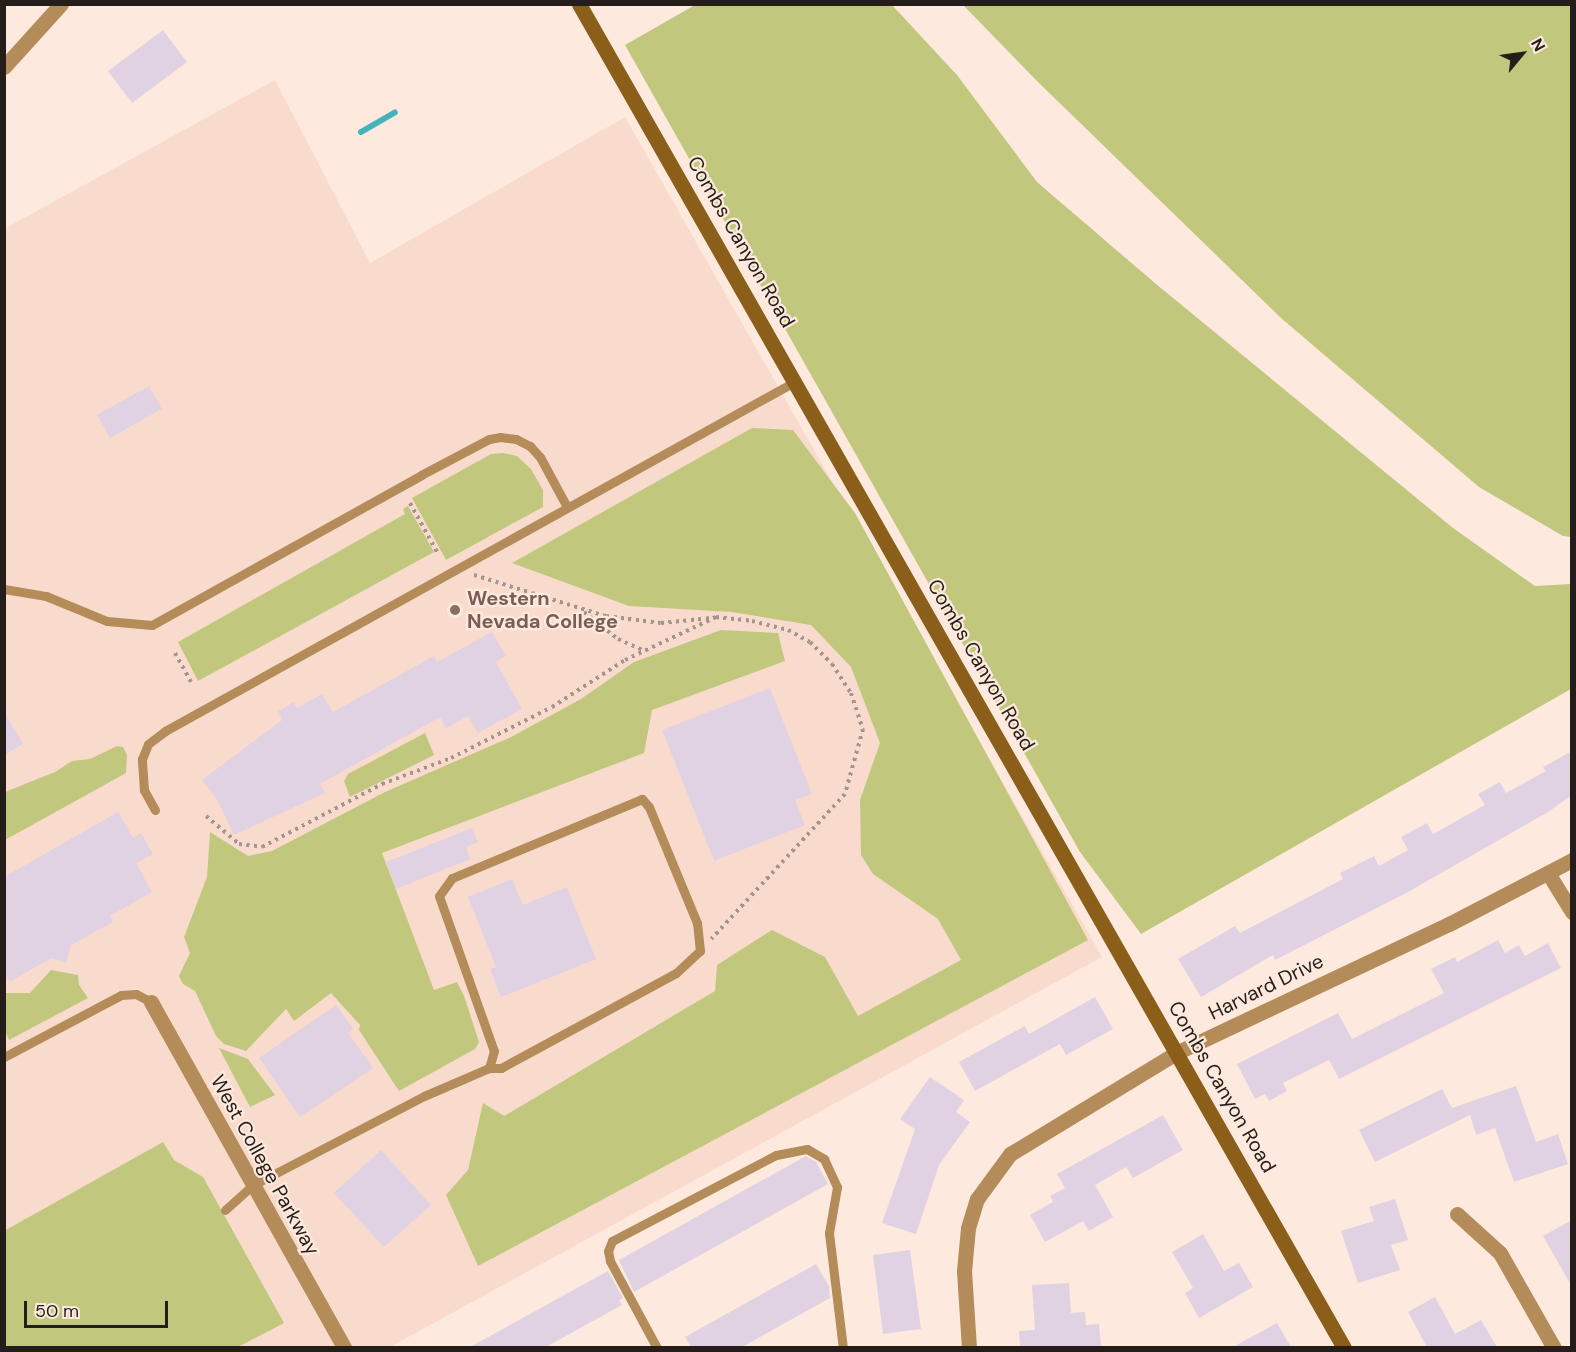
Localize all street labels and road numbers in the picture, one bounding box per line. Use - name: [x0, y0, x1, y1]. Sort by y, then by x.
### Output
- street label: Combs Canyon Road: [682, 152, 800, 332]
- street label: Combs Canyon Road: [922, 575, 1040, 755]
- street label: Harvard Drive: [1205, 949, 1327, 1025]
- street label: Combs Canyon Road: [1163, 997, 1281, 1177]
- street label: West College Parkway: [205, 1071, 325, 1259]

